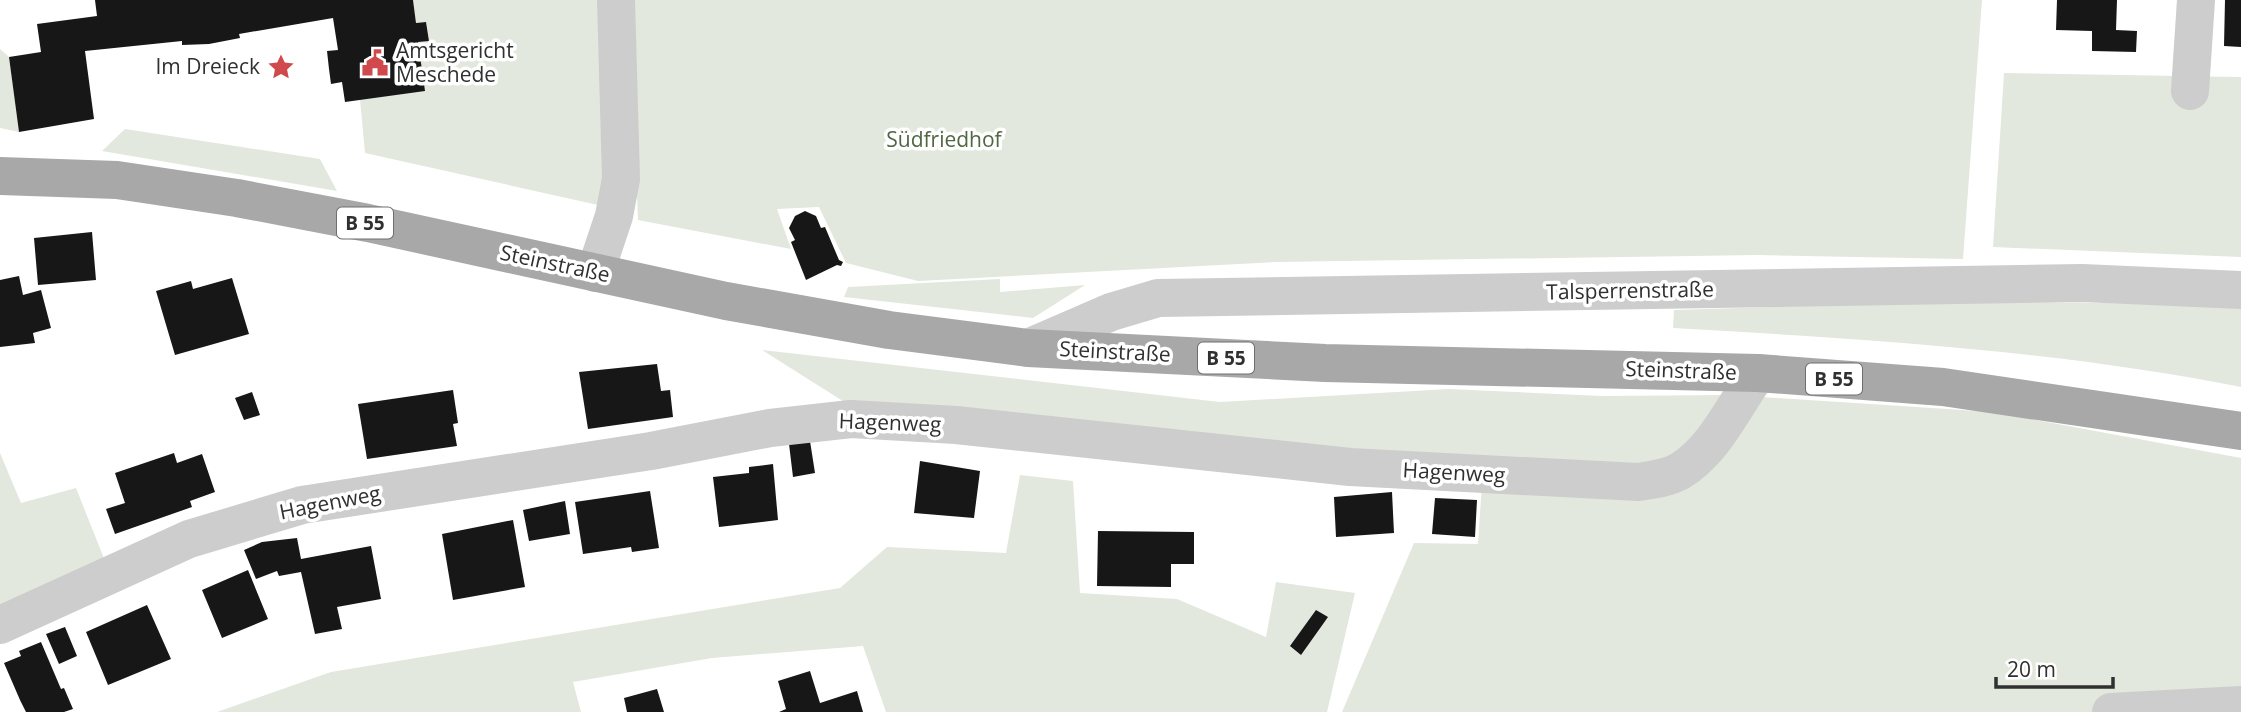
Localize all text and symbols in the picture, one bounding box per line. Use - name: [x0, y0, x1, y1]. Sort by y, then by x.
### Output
- place label: Amtsgericht Meschede: [396, 36, 514, 88]
- public building icon: Amtsgericht Meschede: [360, 48, 390, 78]
- place label: Im Dreieck: [155, 52, 260, 80]
- place icon: Im Dreieck: [266, 52, 296, 82]
- park label: Südfriedhof: [886, 125, 1004, 153]
- road number: B 55: [337, 208, 393, 238]
- street label: Steinstraße: [498, 238, 613, 288]
- street label: Talsperrenstraße: [1546, 275, 1714, 305]
- street label: Steinstraße: [1059, 334, 1172, 368]
- road number: B 55: [1198, 342, 1254, 374]
- street label: Steinstraße: [1625, 354, 1737, 386]
- road number: B 55: [1806, 364, 1862, 394]
- street label: Hagenweg: [838, 406, 942, 438]
- street label: Hagenweg: [1402, 455, 1506, 489]
- street label: Hagenweg: [277, 478, 383, 526]
- scale bar: [1996, 646, 2113, 690]
- text: 20 m: [2007, 655, 2056, 683]

